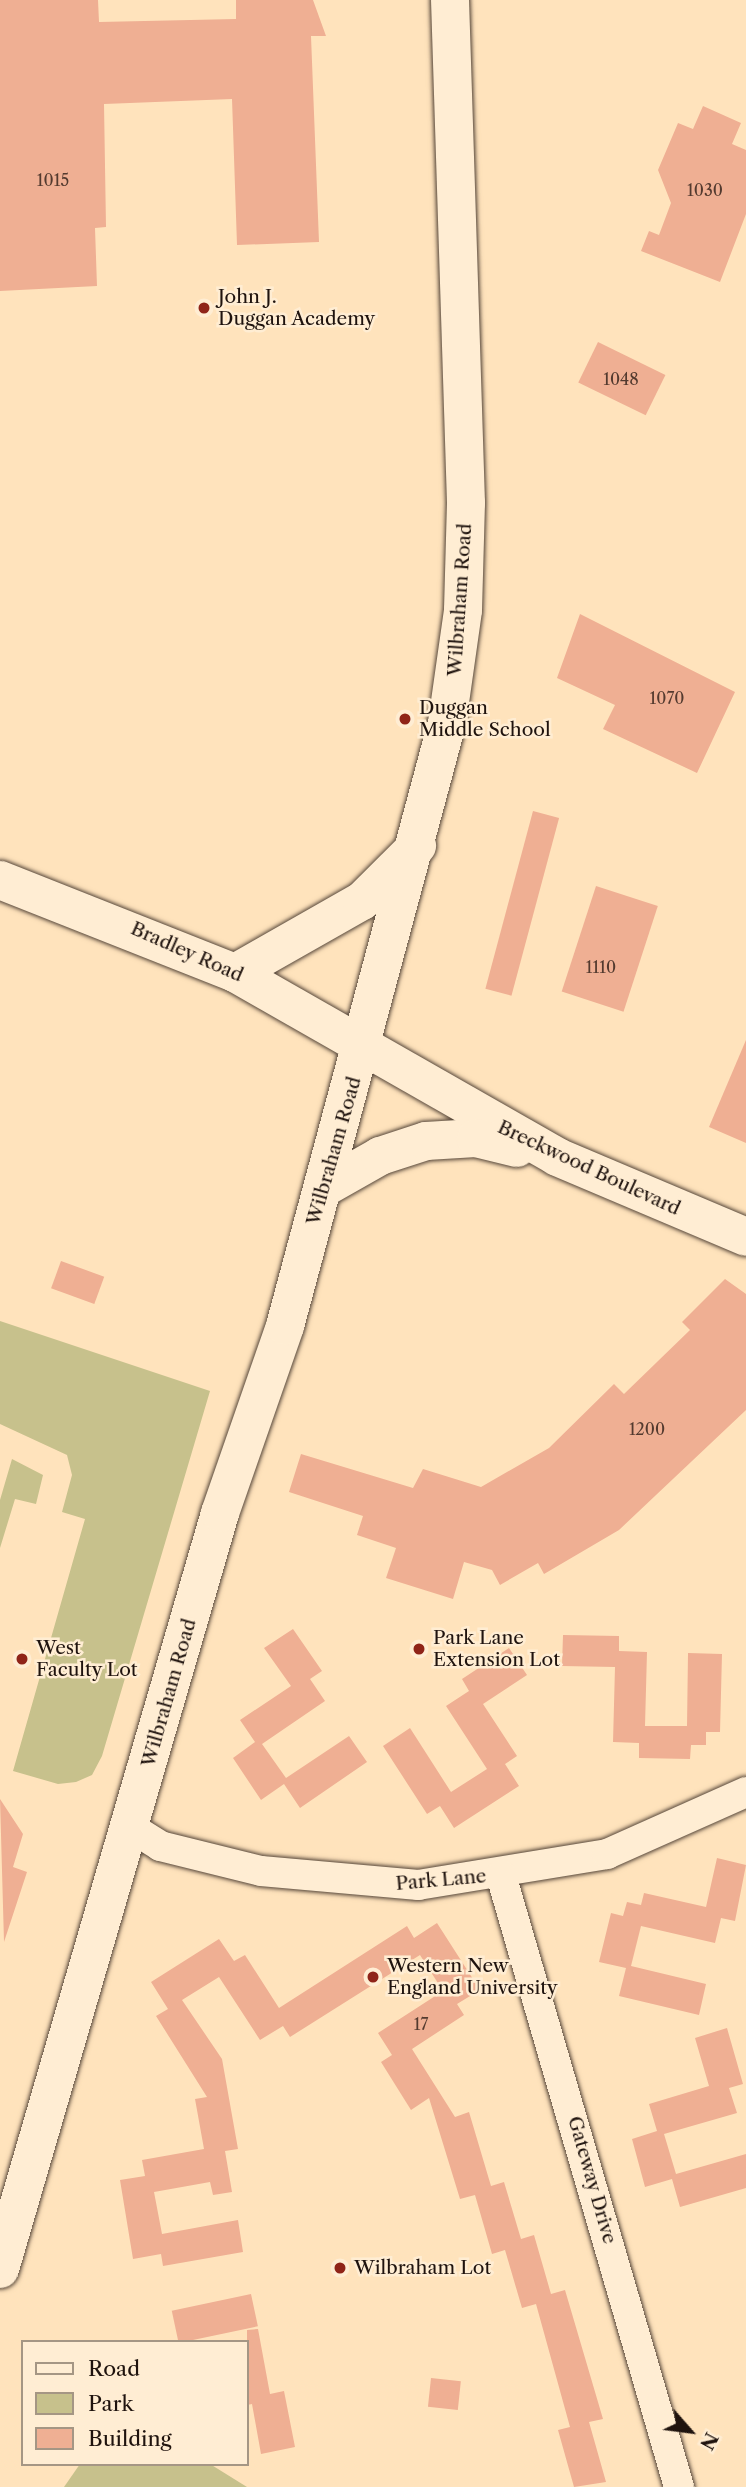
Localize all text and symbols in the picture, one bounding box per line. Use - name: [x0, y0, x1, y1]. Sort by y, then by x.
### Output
- house number: 1015: [37, 170, 69, 190]
- house number: 1030: [687, 180, 723, 200]
- place label: John J. Duggan Academy: [218, 286, 376, 330]
- marker: John J. Duggan Academy: [196, 300, 212, 316]
- house number: 1048: [603, 369, 639, 389]
- street label: Wilbraham Road: [443, 523, 477, 677]
- house number: 1070: [650, 688, 684, 708]
- place label: Duggan Middle School: [419, 697, 551, 741]
- marker: Duggan Middle School: [397, 711, 413, 727]
- street label: Bradley Road: [127, 917, 247, 987]
- house number: 1110: [586, 957, 616, 977]
- street label: Wilbraham Road: [302, 1074, 366, 1228]
- street label: Breckwood Boulevard: [494, 1116, 684, 1220]
- house number: 1200: [629, 1419, 665, 1439]
- street label: Wilbraham Road: [137, 1616, 201, 1770]
- place label: Park Lane Extension Lot: [433, 1627, 560, 1671]
- place label: West Faculty Lot: [36, 1637, 138, 1681]
- marker: Park Lane Extension Lot: [411, 1641, 427, 1657]
- marker: West Faculty Lot: [14, 1651, 30, 1667]
- street label: Park Lane: [395, 1865, 487, 1895]
- place label: Western New England University: [387, 1955, 558, 1999]
- marker: Western New England University: [365, 1969, 381, 1985]
- house number: 17: [414, 2014, 428, 2034]
- street label: Gateway Drive: [563, 2113, 621, 2247]
- place label: Wilbraham Lot: [354, 2257, 491, 2279]
- marker: Wilbraham Lot: [332, 2260, 348, 2276]
- legend: [21, 2340, 248, 2466]
- text: Road: [88, 2356, 140, 2381]
- text: Park: [88, 2391, 134, 2416]
- north arrow: [655, 2396, 725, 2466]
- text: Building: [88, 2426, 172, 2451]
- text: N: [695, 2428, 723, 2454]

